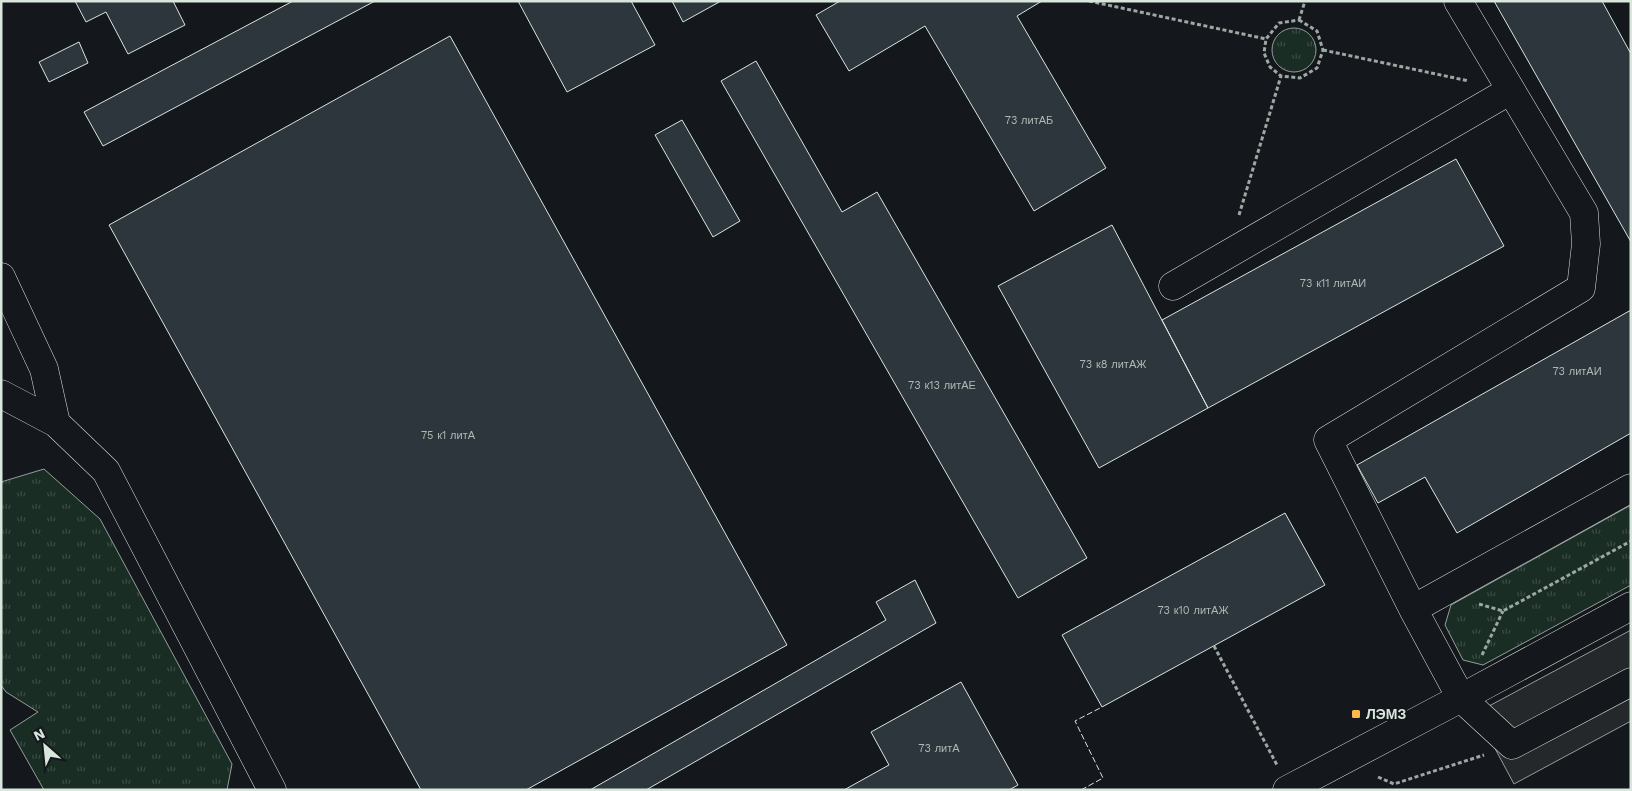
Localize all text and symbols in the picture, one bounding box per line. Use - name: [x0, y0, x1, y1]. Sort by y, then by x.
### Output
- house number: 73 литАБ: [1005, 114, 1053, 127]
- house number: 73 к11 литАИ: [1300, 277, 1366, 290]
- house number: 73 к8 литАЖ: [1080, 358, 1146, 371]
- house number: 73 литАИ: [1552, 365, 1602, 378]
- house number: 73 к13 литАЕ: [908, 379, 976, 392]
- house number: 75 к1 литА: [421, 429, 476, 442]
- house number: 73 к10 литАЖ: [1157, 604, 1229, 617]
- place label: ЛЭМЗ: [1366, 706, 1406, 722]
- marker: ЛЭМЗ: [1350, 708, 1362, 720]
- north arrow: [20, 721, 70, 771]
- text: N: [31, 725, 47, 744]
- house number: 73 литА: [918, 742, 960, 755]

